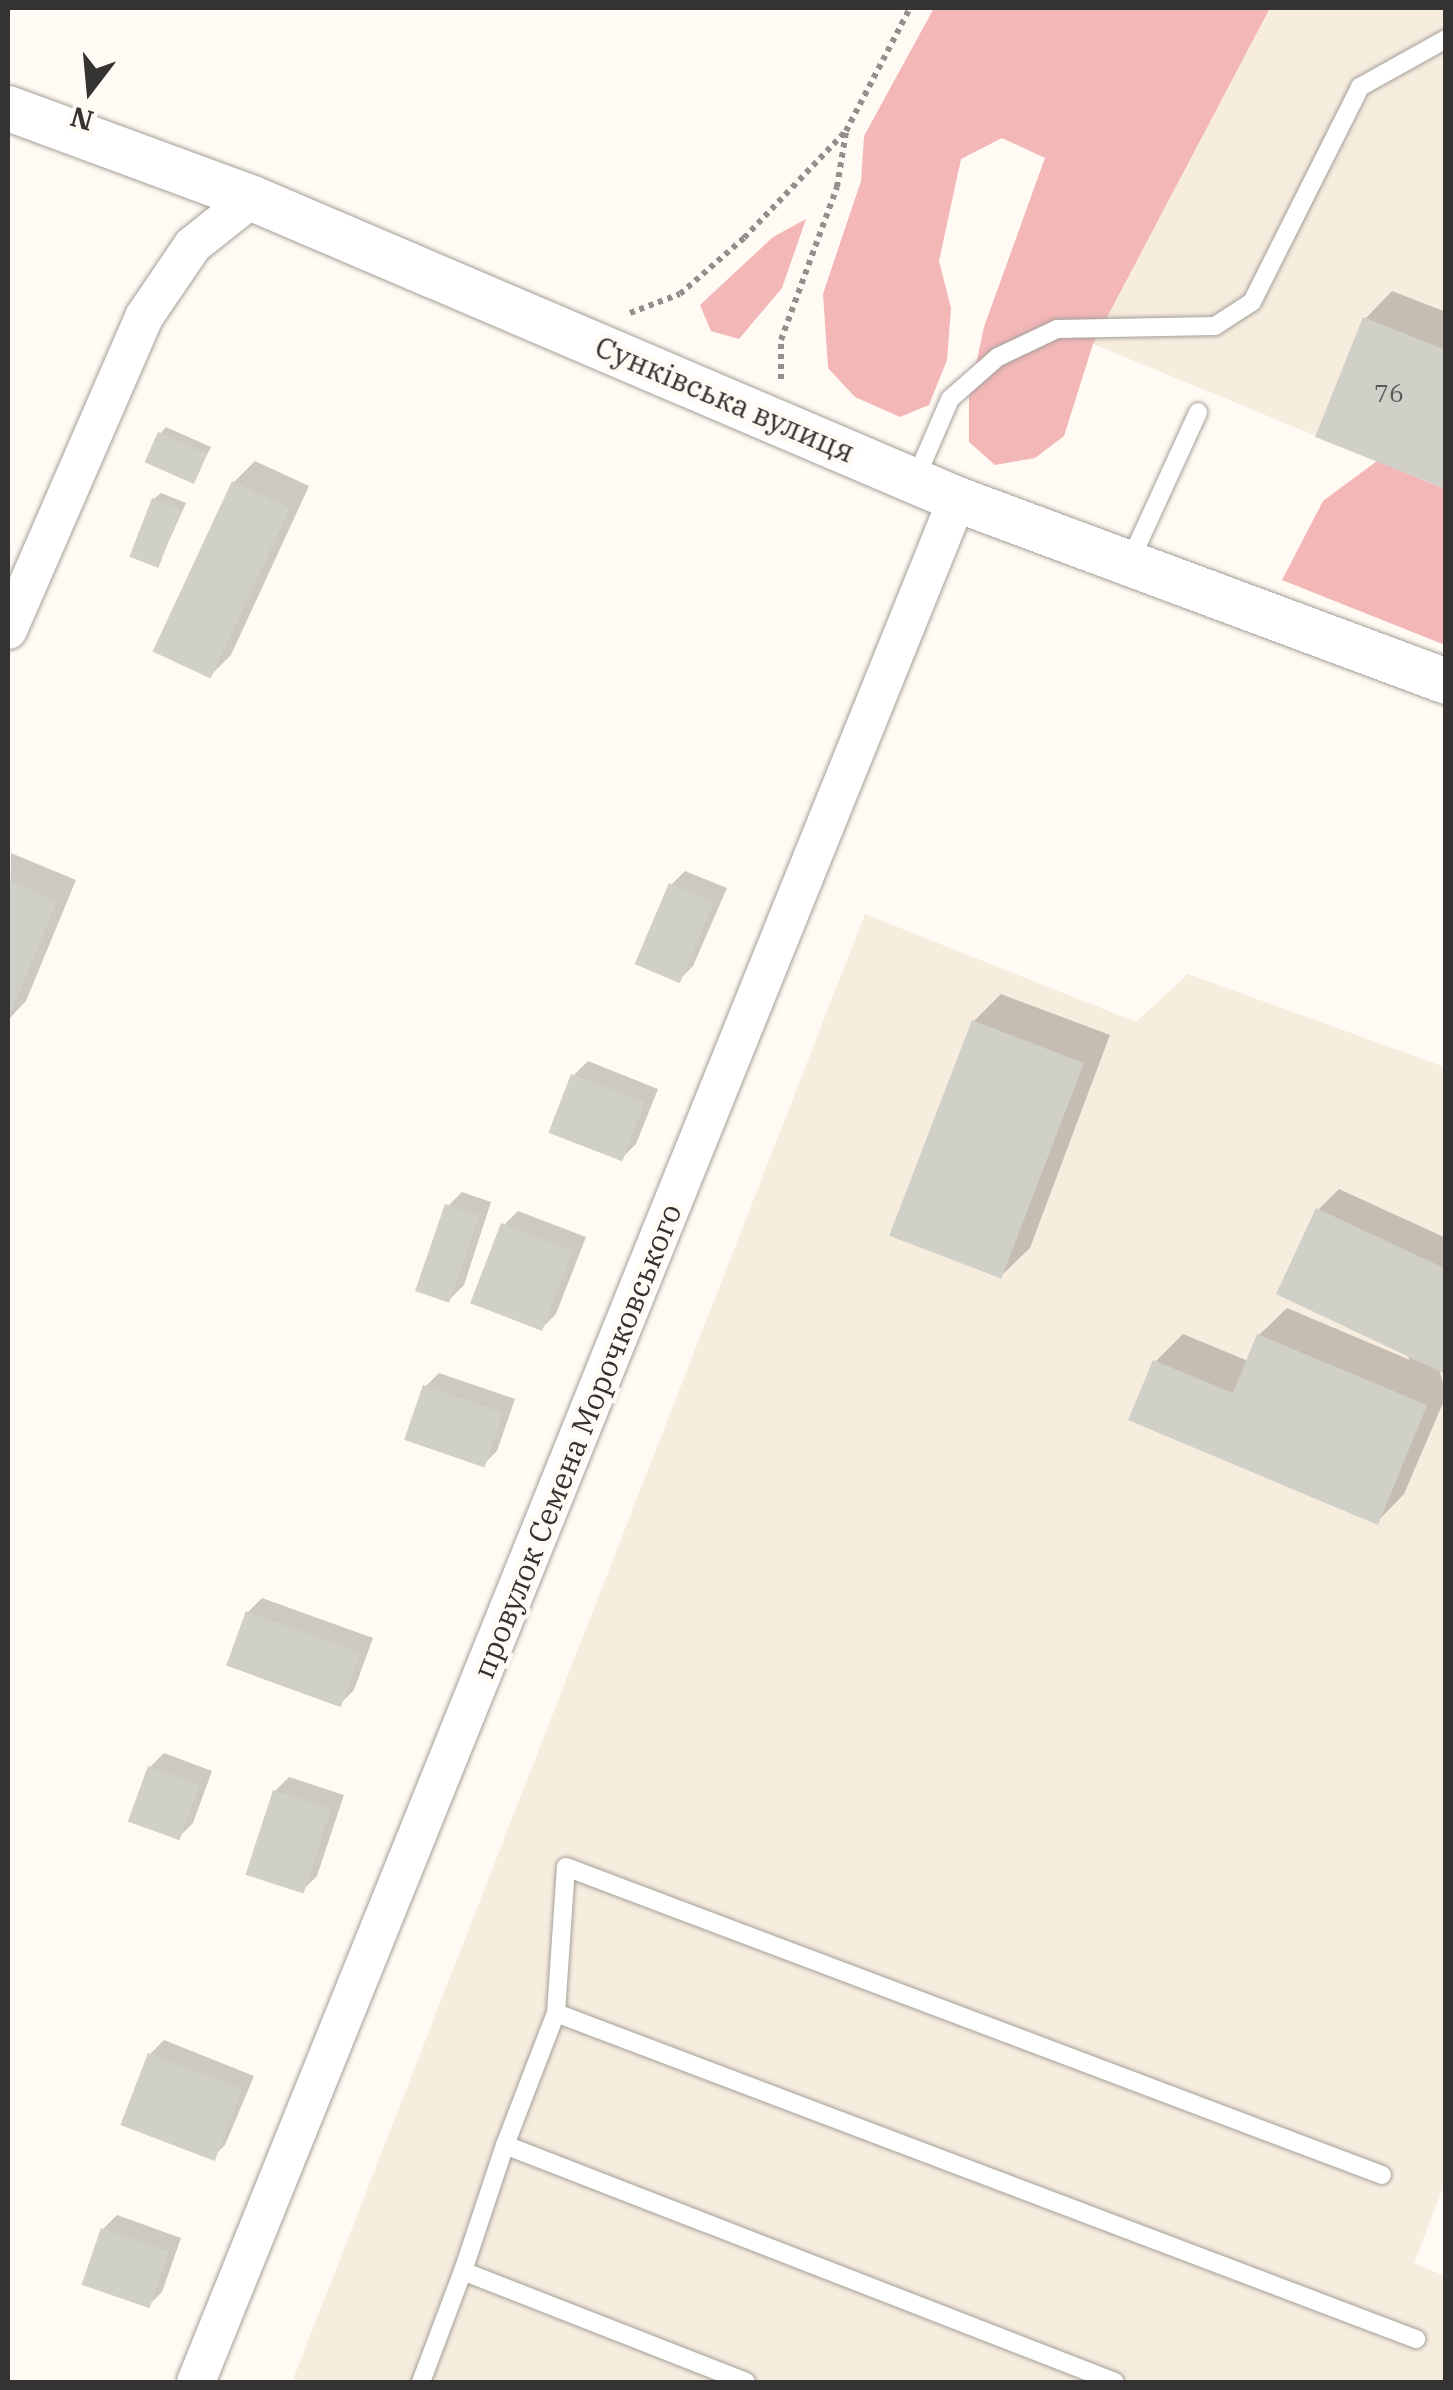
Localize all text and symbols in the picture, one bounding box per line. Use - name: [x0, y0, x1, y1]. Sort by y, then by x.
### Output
- north arrow: [40, 40, 140, 140]
- text: N: [66, 98, 97, 140]
- street label: Сунківська вулиця: [590, 328, 860, 470]
- house number: 76: [1374, 378, 1404, 408]
- street label: провулок Семена Морочковського: [465, 1199, 689, 1683]

